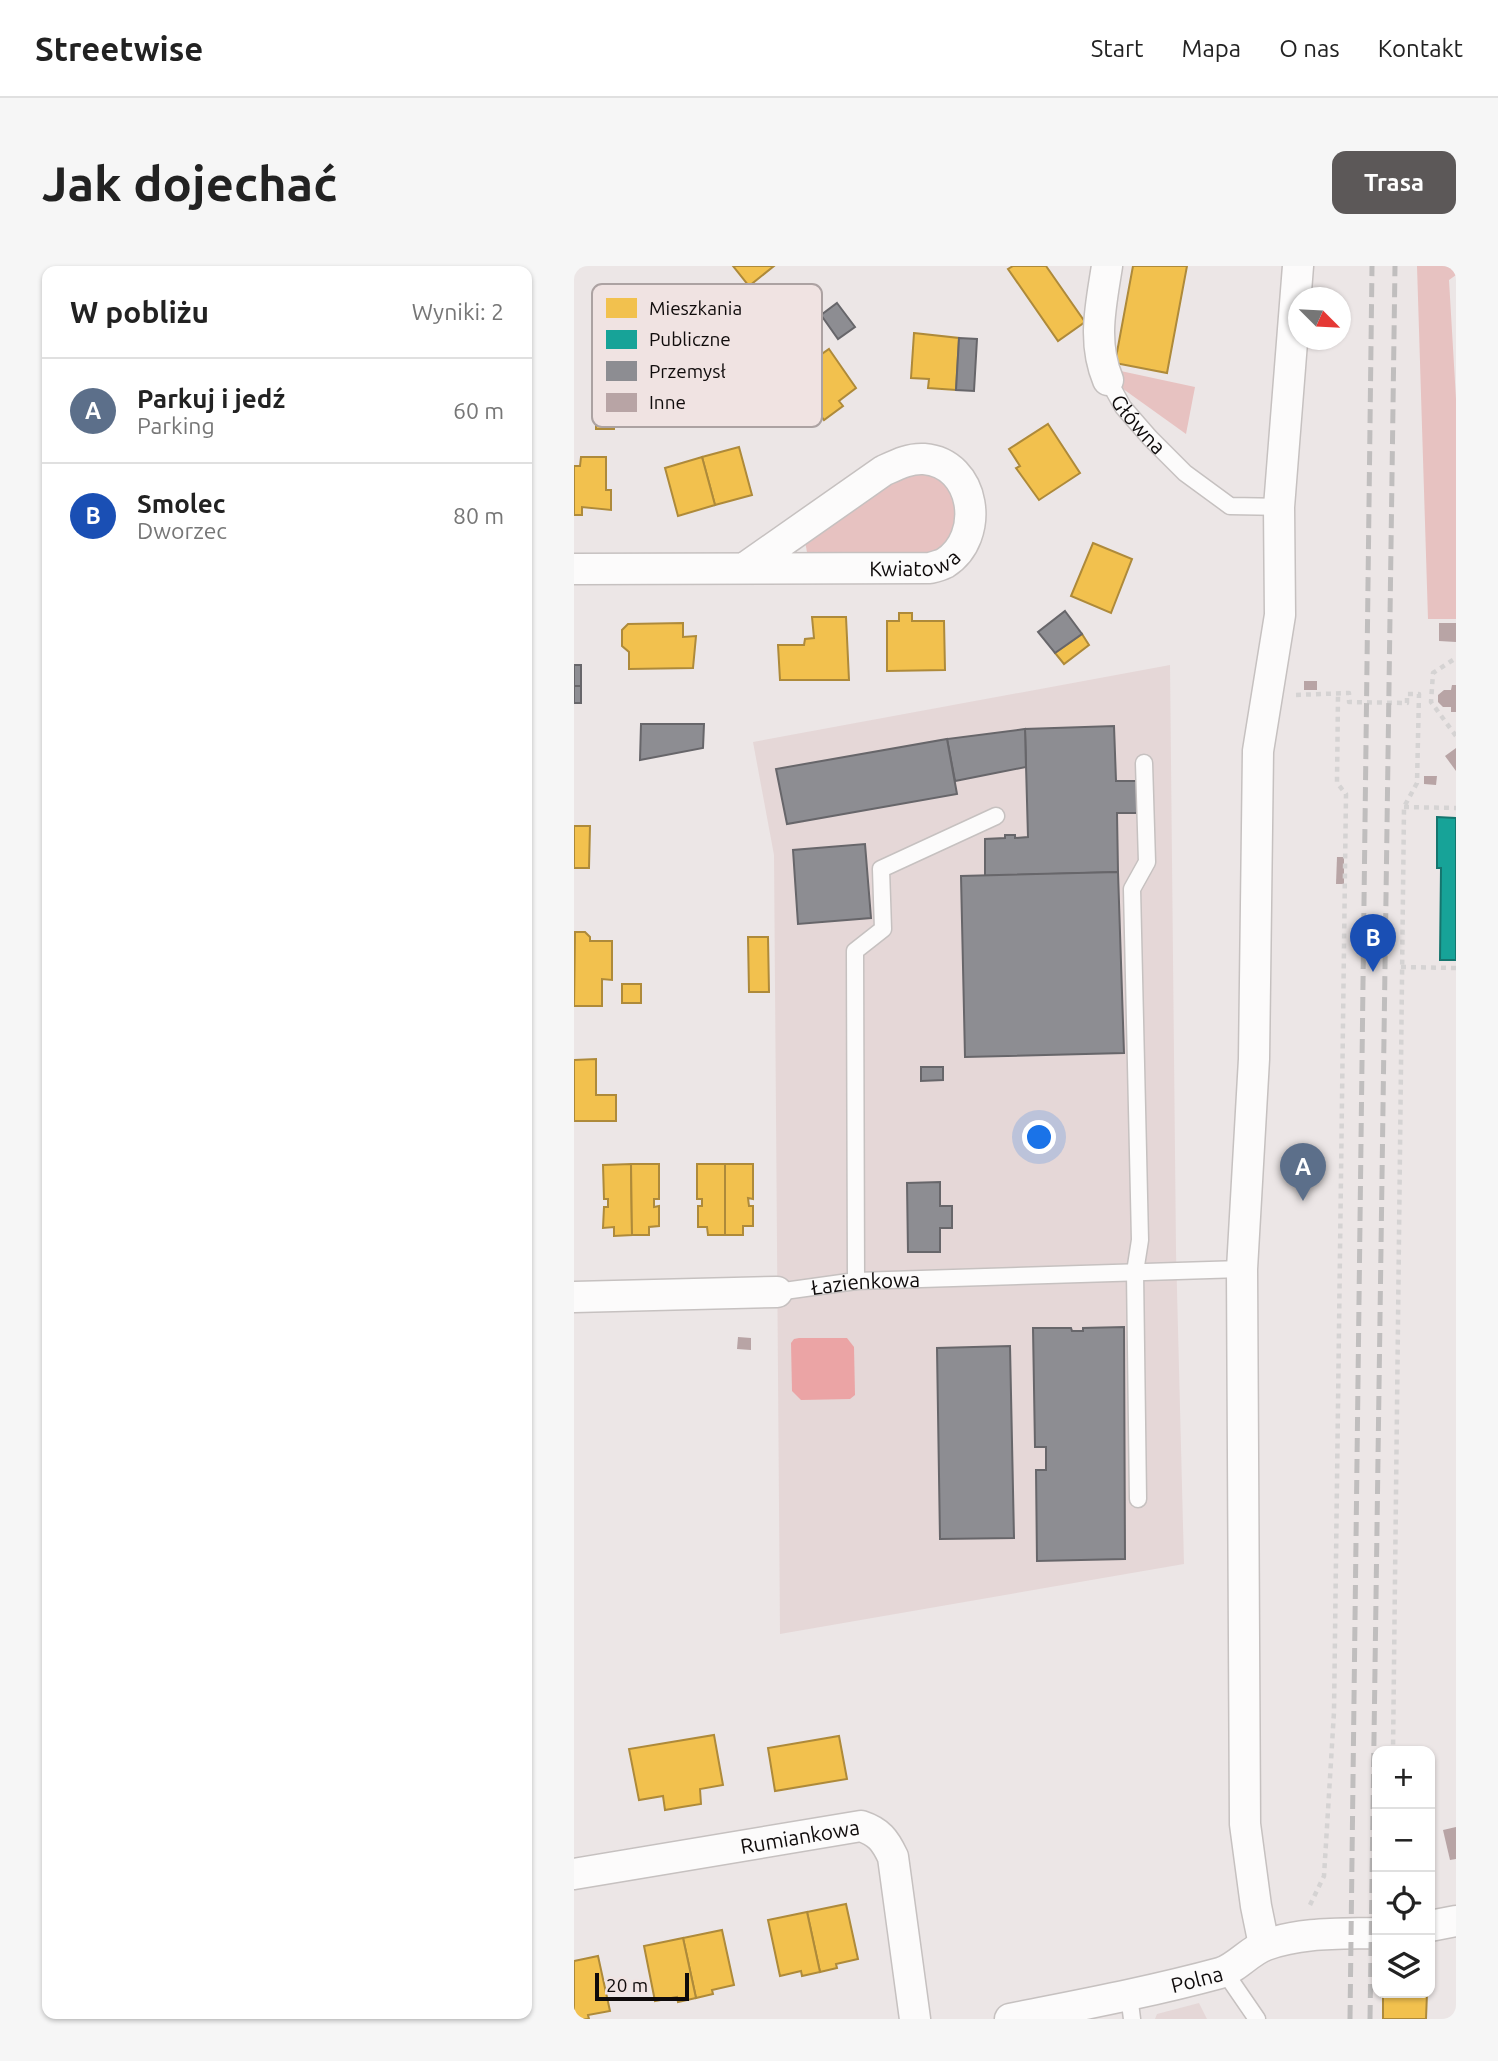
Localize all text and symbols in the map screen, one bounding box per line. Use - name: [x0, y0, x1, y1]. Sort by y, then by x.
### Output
- text: Streetwise: [35, 30, 203, 67]
- text: Start: [1091, 35, 1144, 62]
- text: Mapa: [1182, 35, 1241, 62]
- text: O nas: [1279, 35, 1340, 62]
- text: Kontakt: [1378, 35, 1463, 62]
- button: Trasa: [1332, 151, 1456, 214]
- text: Jak dojechać: [42, 155, 337, 210]
- legend: [592, 284, 822, 427]
- north arrow: [1288, 287, 1351, 350]
- text: W pobliżu: [70, 295, 209, 329]
- text: Mieszkania: [649, 297, 742, 319]
- text: Wyniki: 2: [412, 299, 504, 324]
- text: Publiczne: [649, 328, 731, 350]
- text: Przemysł: [649, 360, 726, 382]
- text: Parkuj i jedź: [137, 384, 285, 413]
- street label: Główna: [1107, 390, 1171, 459]
- text: Inne: [649, 391, 686, 413]
- text: A: [85, 398, 101, 423]
- text: 60 m: [453, 398, 504, 423]
- text: Parking: [137, 413, 215, 438]
- text: Smolec: [137, 489, 225, 518]
- text: B: [85, 503, 101, 528]
- text: 80 m: [453, 503, 504, 528]
- text: Dworzec: [137, 518, 227, 543]
- street label: Kwiatowa: [869, 545, 965, 580]
- pin: B: [1350, 914, 1396, 972]
- your location: [1022, 1120, 1056, 1154]
- pin: A: [1280, 1143, 1326, 1201]
- street label: Łazienkowa: [809, 1267, 920, 1299]
- map controls: [1372, 1746, 1435, 1998]
- button: +: [1372, 1746, 1435, 1809]
- button: −: [1372, 1809, 1435, 1872]
- street label: Rumiankowa: [738, 1814, 861, 1858]
- button: locate: [1372, 1872, 1435, 1935]
- button: layers: [1372, 1935, 1435, 1998]
- street label: Polna: [1168, 1961, 1225, 1997]
- scale bar: [595, 1970, 690, 2002]
- text: 20 m: [606, 1974, 648, 1996]

